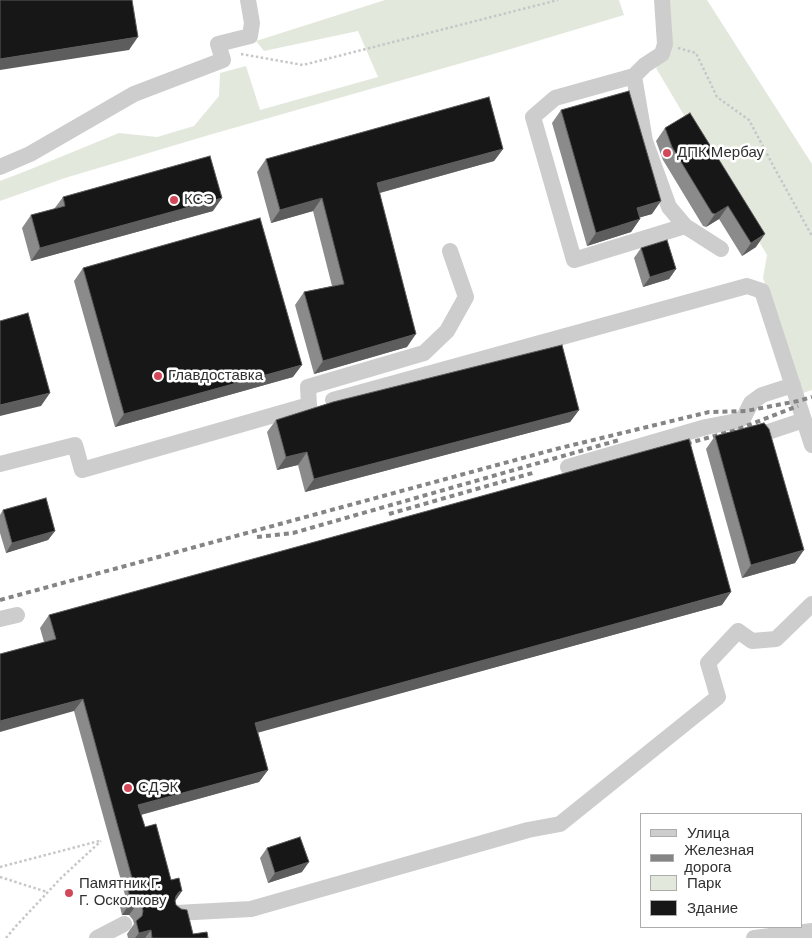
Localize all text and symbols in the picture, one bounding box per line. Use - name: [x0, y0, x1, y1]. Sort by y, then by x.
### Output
- place label: ДПК Мербау: [677, 144, 764, 162]
- marker: ДПК Мербау: [661, 147, 673, 159]
- place label: КСЭ: [184, 191, 214, 209]
- marker: КСЭ: [168, 194, 180, 206]
- place label: Главдоставка: [168, 367, 263, 385]
- marker: Главдоставка: [152, 370, 164, 382]
- place label: СДЭК: [138, 779, 178, 797]
- marker: СДЭК: [122, 782, 134, 794]
- legend: [640, 813, 802, 928]
- text: Улица: [687, 824, 730, 841]
- text: Железная дорога: [684, 841, 754, 875]
- text: Парк: [687, 874, 721, 891]
- place label: Памятник Г. Г. Осколкову: [79, 875, 167, 910]
- marker: Памятник Г. Г. Осколкову: [63, 887, 75, 899]
- text: Здание: [687, 899, 738, 916]

